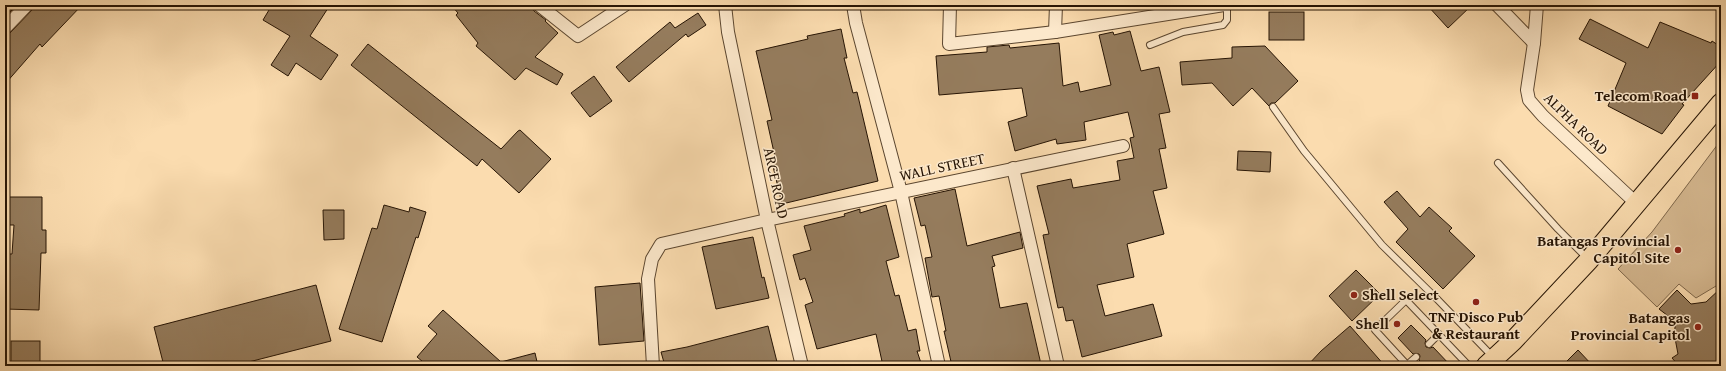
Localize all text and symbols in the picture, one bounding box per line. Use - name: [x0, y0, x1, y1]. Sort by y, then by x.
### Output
- place label: Telecom Road: [1595, 85, 1687, 106]
- street label: ALPHA ROAD: [1539, 87, 1613, 160]
- marker: Telecom Road: [1690, 91, 1700, 101]
- street label: ARCE ROAD: [759, 145, 794, 220]
- street label: WALL STREET: [897, 147, 987, 186]
- place label: Batangas Provincial Capitol Site: [1537, 230, 1670, 268]
- marker: Batangas Provincial Capitol Site: [1673, 245, 1683, 255]
- place label: Shell Select: [1362, 284, 1439, 305]
- marker: Shell Select: [1349, 290, 1359, 300]
- marker: TNF Disco Pub & Restaurant: [1471, 297, 1481, 307]
- place label: TNF Disco Pub & Restaurant: [1429, 306, 1523, 344]
- place label: Batangas Provincial Capitol: [1571, 307, 1690, 345]
- place label: Shell: [1356, 313, 1389, 334]
- marker: Shell: [1392, 319, 1402, 329]
- marker: Batangas Provincial Capitol: [1693, 322, 1703, 332]

